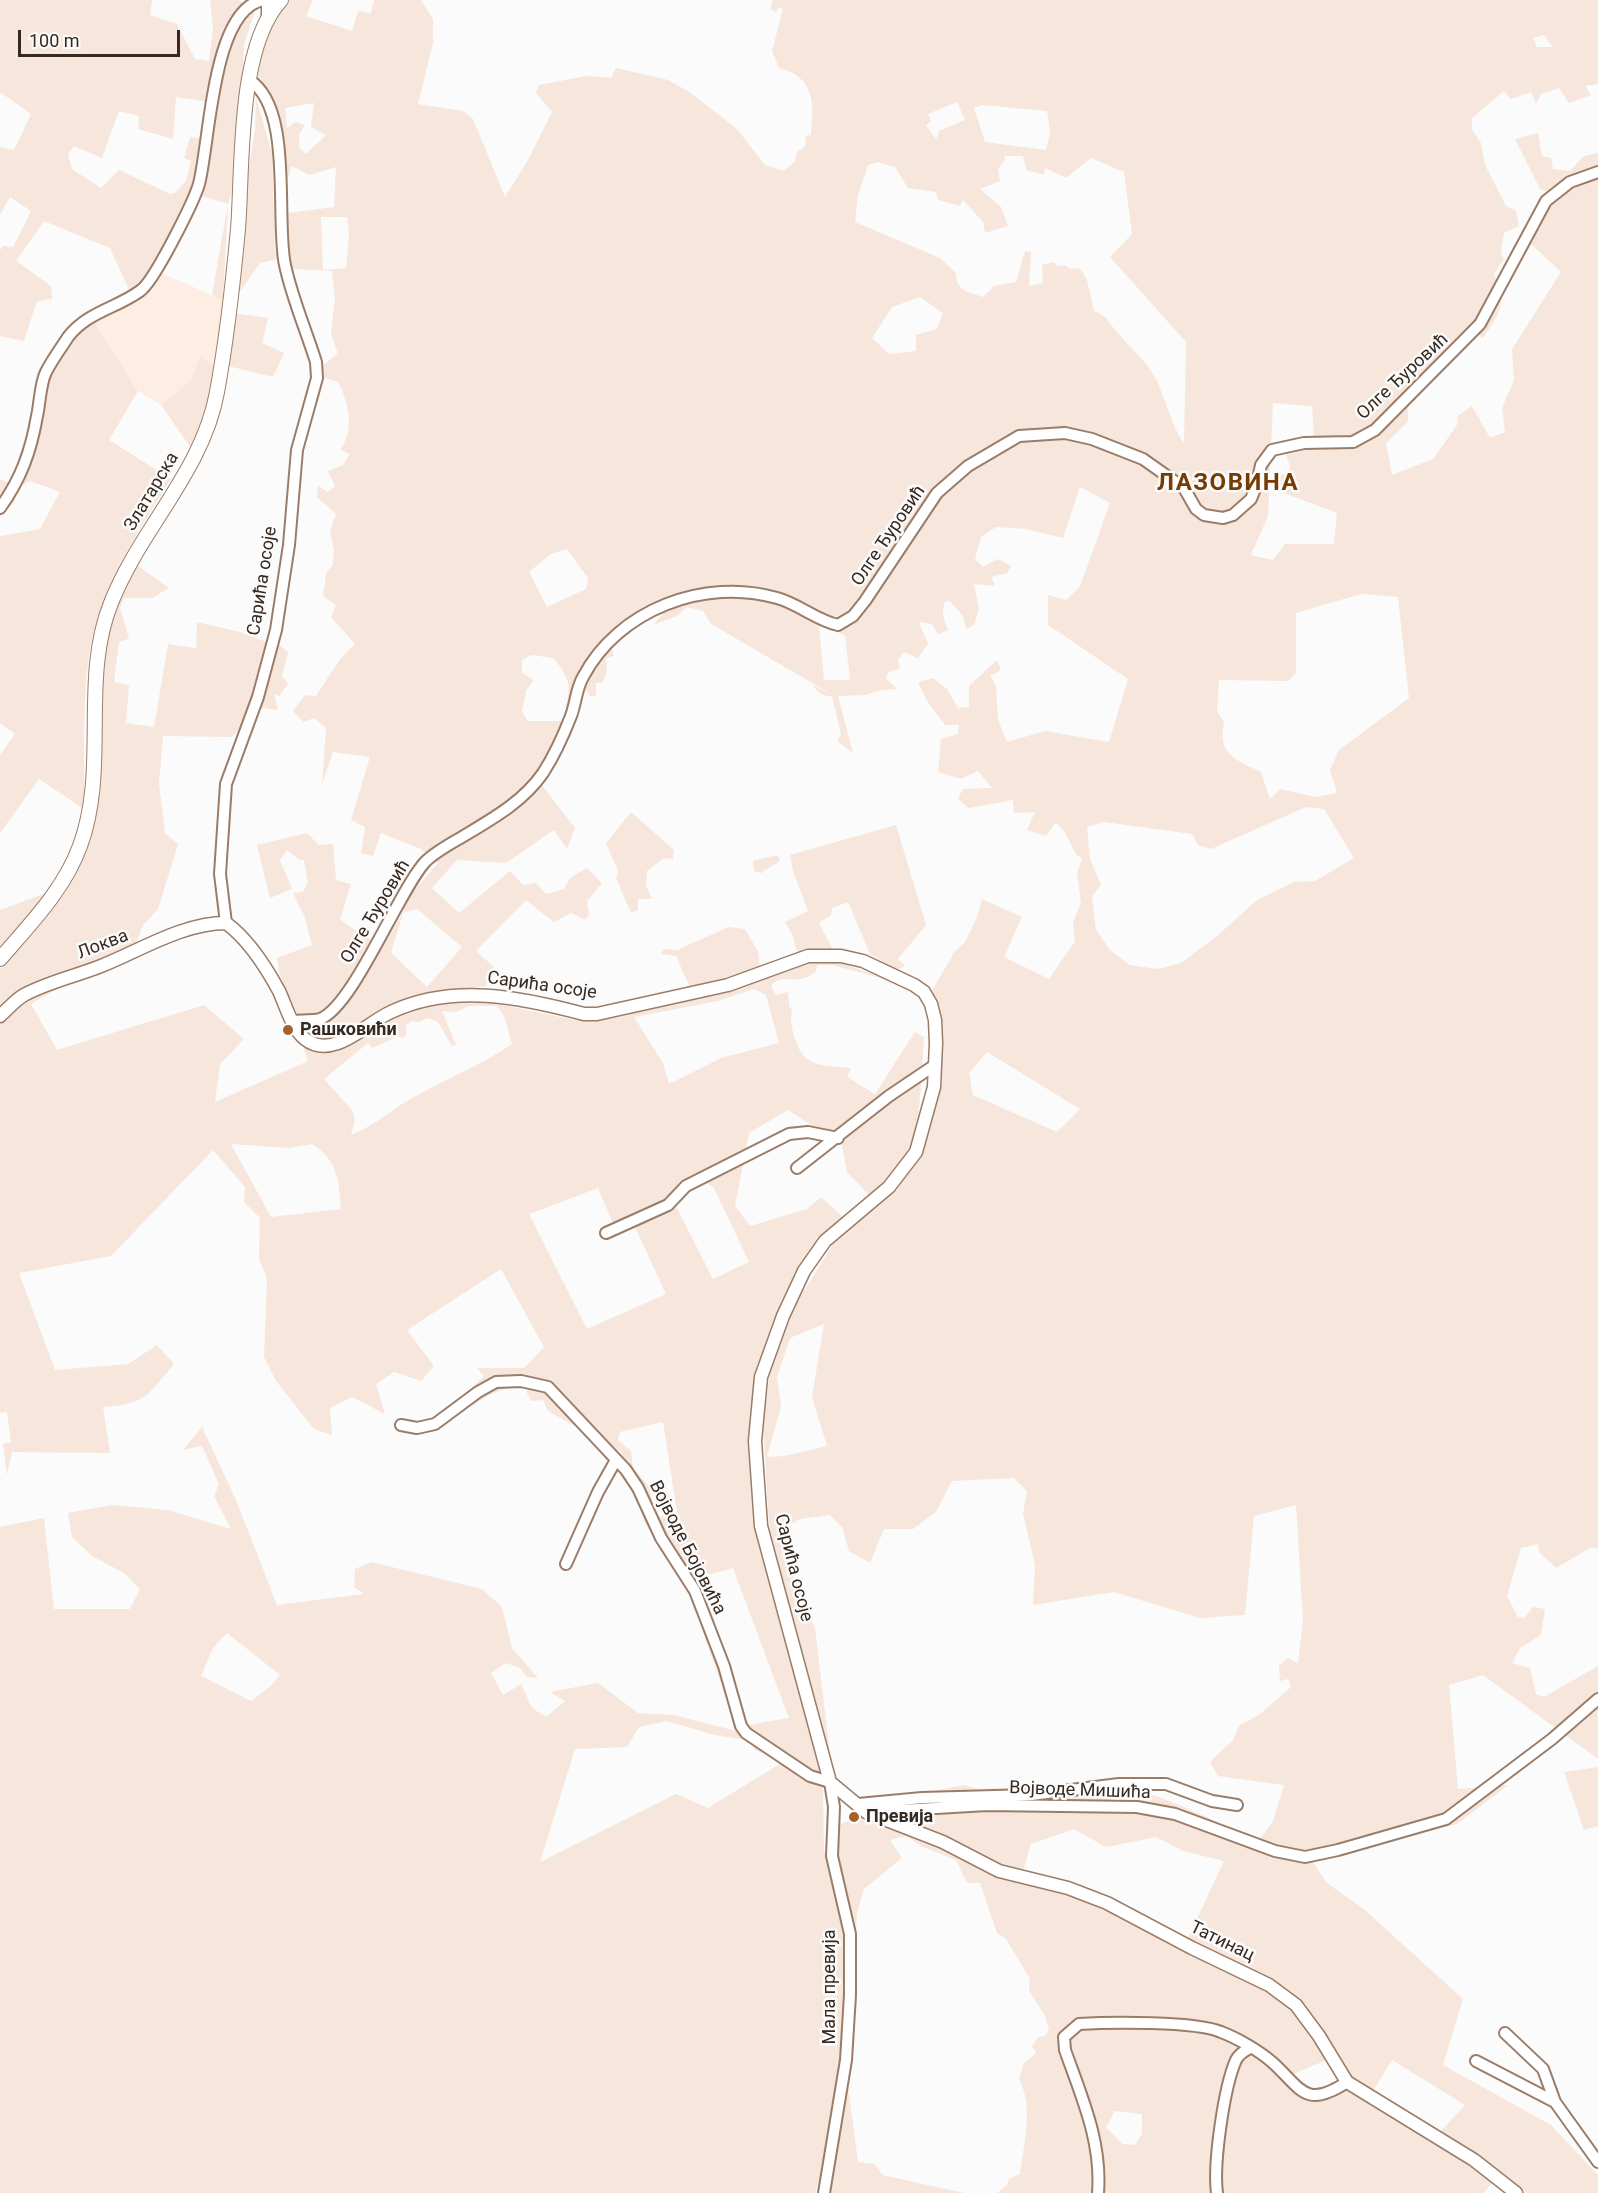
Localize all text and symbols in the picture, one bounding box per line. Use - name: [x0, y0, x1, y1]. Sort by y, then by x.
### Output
- scale bar: [21, 18, 183, 56]
- text: 100 m: [29, 30, 80, 51]
- street label: Олге Ђуровић: [1353, 329, 1453, 425]
- street label: Златарска: [120, 449, 184, 535]
- district label: ЛАЗОВИНА: [1157, 470, 1299, 498]
- street label: Олге Ђуровић: [847, 481, 931, 591]
- street label: Сарића осоје: [244, 525, 282, 637]
- street label: Олге Ђуровић: [337, 856, 415, 968]
- street label: Локва: [74, 925, 132, 965]
- street label: Сарића осоје: [486, 968, 598, 1004]
- place label: Рашковићи: [300, 1019, 397, 1041]
- marker: Рашковићи: [281, 1023, 295, 1037]
- street label: Војводе Бојовића: [644, 1477, 730, 1619]
- street label: Сарића осоје: [769, 1512, 817, 1624]
- street label: Војводе Мишића: [1009, 1778, 1151, 1804]
- place label: Превија: [866, 1806, 933, 1828]
- marker: Превија: [847, 1810, 861, 1824]
- street label: Татинац: [1186, 1917, 1258, 1967]
- street label: Мала превија: [819, 1930, 841, 2044]

